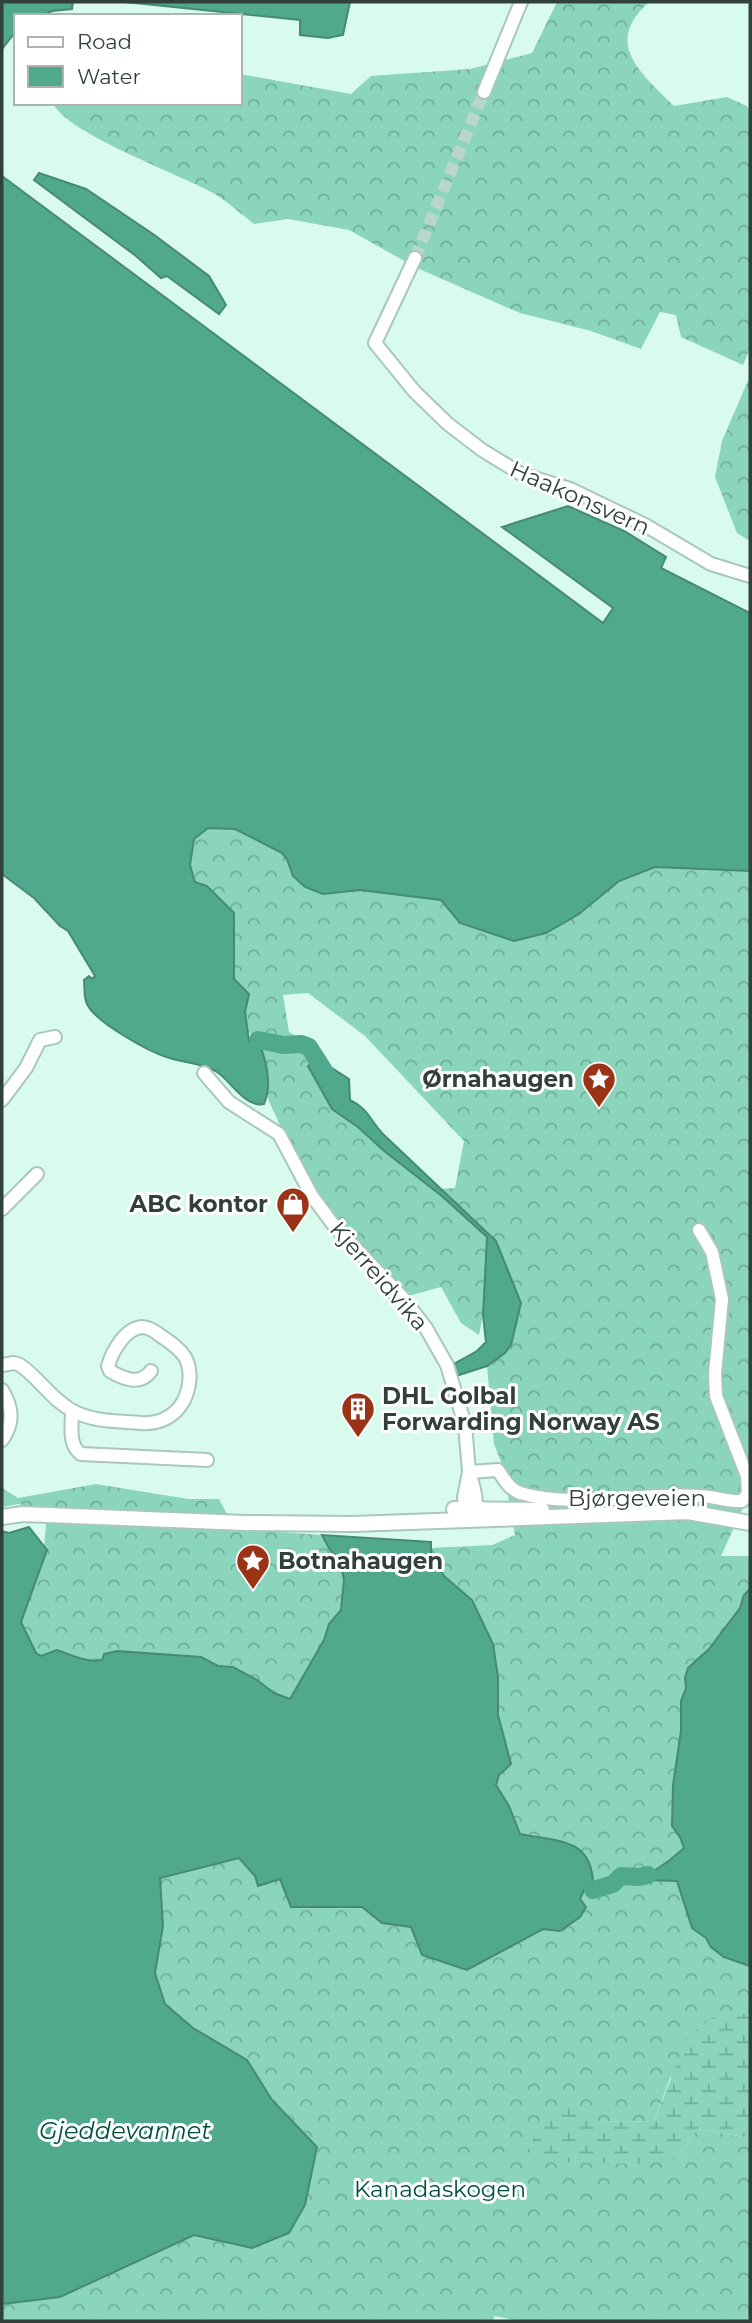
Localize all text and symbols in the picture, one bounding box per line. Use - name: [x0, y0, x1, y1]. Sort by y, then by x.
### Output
- legend: [14, 14, 242, 105]
- text: Road: [77, 29, 132, 54]
- text: Water: [77, 64, 141, 89]
- street label: Haakonsvern: [505, 455, 655, 541]
- place icon: Ørnahaugen: [580, 1060, 618, 1109]
- place label: Ørnahaugen: [422, 1065, 574, 1093]
- shop icon: ABC kontor: [274, 1185, 312, 1234]
- place label: ABC kontor: [129, 1190, 268, 1218]
- street label: Kjerreidvika: [324, 1216, 434, 1336]
- place label: DHL Golbal Forwarding Norway AS: [382, 1382, 660, 1436]
- building icon: DHL Golbal Forwarding Norway AS: [339, 1390, 377, 1439]
- street label: Bjørgeveien: [568, 1484, 706, 1512]
- place icon: Botnahaugen: [234, 1542, 272, 1591]
- place label: Botnahaugen: [278, 1547, 443, 1575]
- water label: Gjeddevannet: [39, 2116, 211, 2145]
- park label: Kanadaskogen: [354, 2175, 526, 2203]

